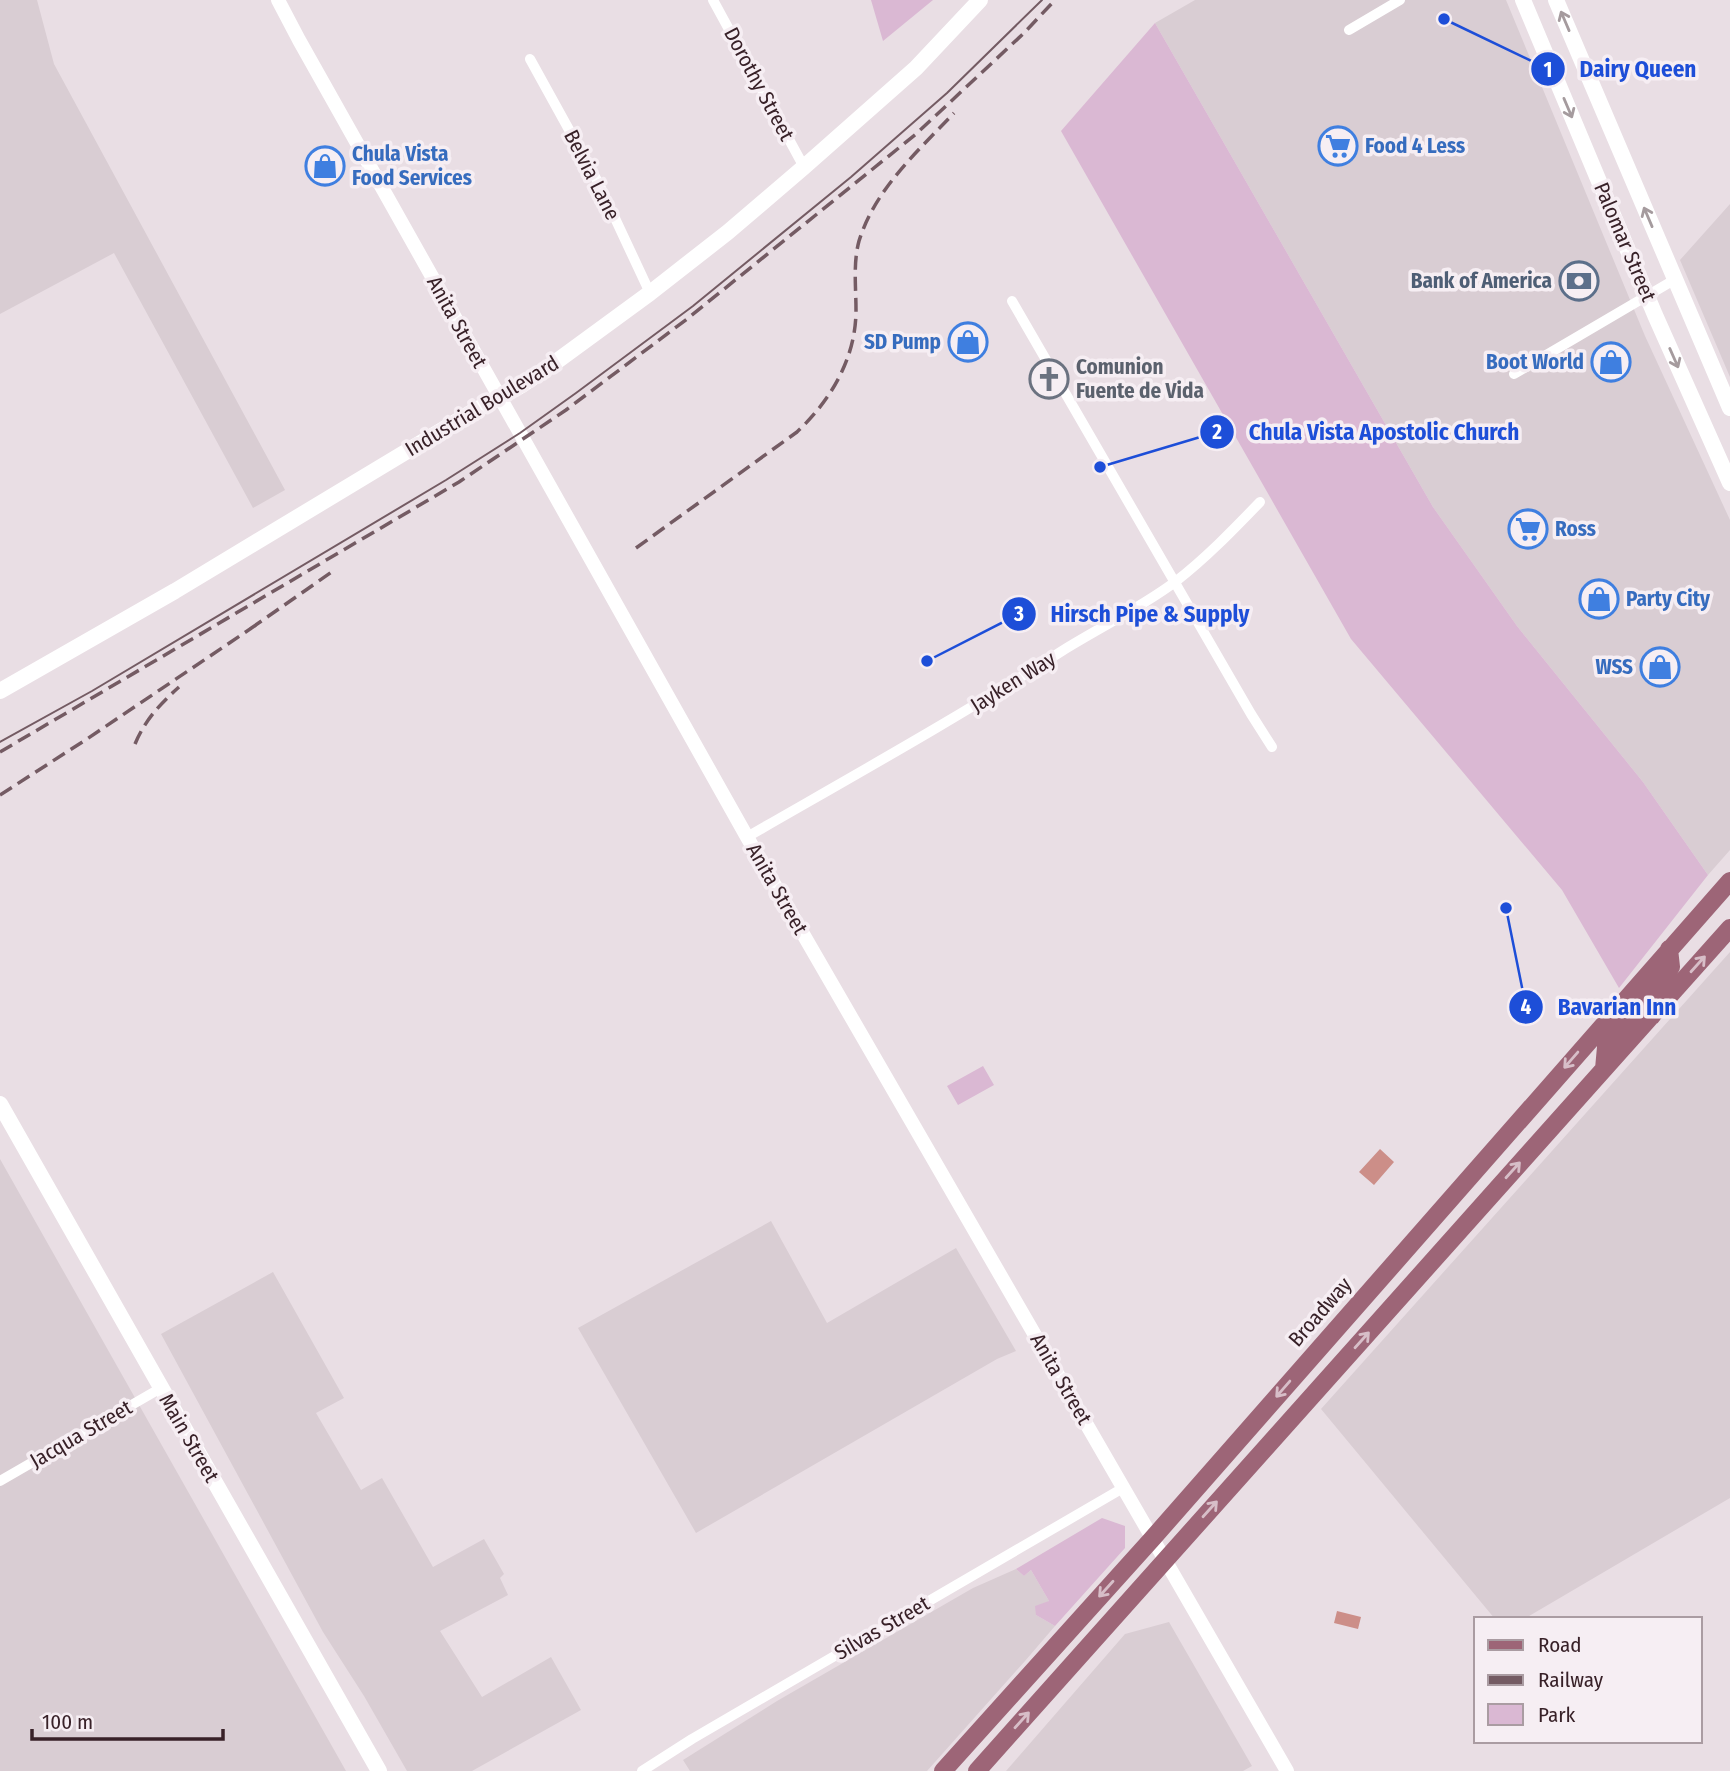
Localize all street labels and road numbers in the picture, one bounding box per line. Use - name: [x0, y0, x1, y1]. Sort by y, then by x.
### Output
- street label: Dorothy Street: [718, 23, 800, 145]
- street label: Belvia Lane: [558, 125, 626, 225]
- street label: Palomar Street: [1588, 179, 1662, 306]
- street label: Anita Street: [421, 272, 493, 373]
- street label: Industrial Boulevard: [401, 350, 563, 462]
- street label: Jayken Way: [966, 645, 1061, 718]
- street label: Anita Street: [740, 839, 814, 939]
- street label: Broadway: [1283, 1272, 1358, 1352]
- street label: Anita Street: [1024, 1329, 1098, 1429]
- street label: Main Street: [153, 1389, 225, 1487]
- street label: Jacqua Street: [25, 1394, 137, 1474]
- street label: Silvas Street: [830, 1590, 934, 1666]

